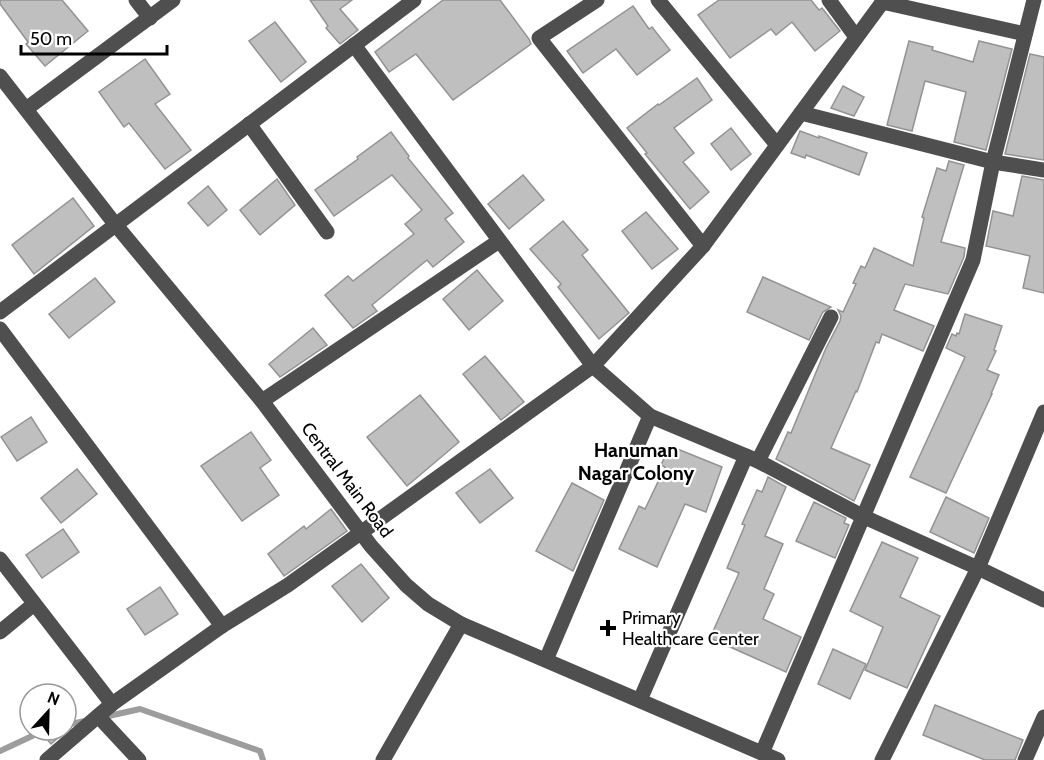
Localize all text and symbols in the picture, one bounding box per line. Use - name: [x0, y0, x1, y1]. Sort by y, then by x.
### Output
- scale bar: [21, 18, 166, 56]
- text: 50 m: [30, 28, 72, 50]
- street label: Central Main Road: [296, 418, 398, 542]
- district label: Hanuman Nagar Colony: [578, 438, 694, 485]
- place label: Primary Healthcare Center: [622, 607, 759, 650]
- marker: Primary Healthcare Center: [599, 619, 617, 637]
- north arrow: [18, 682, 78, 742]
- text: N: [45, 688, 62, 709]

